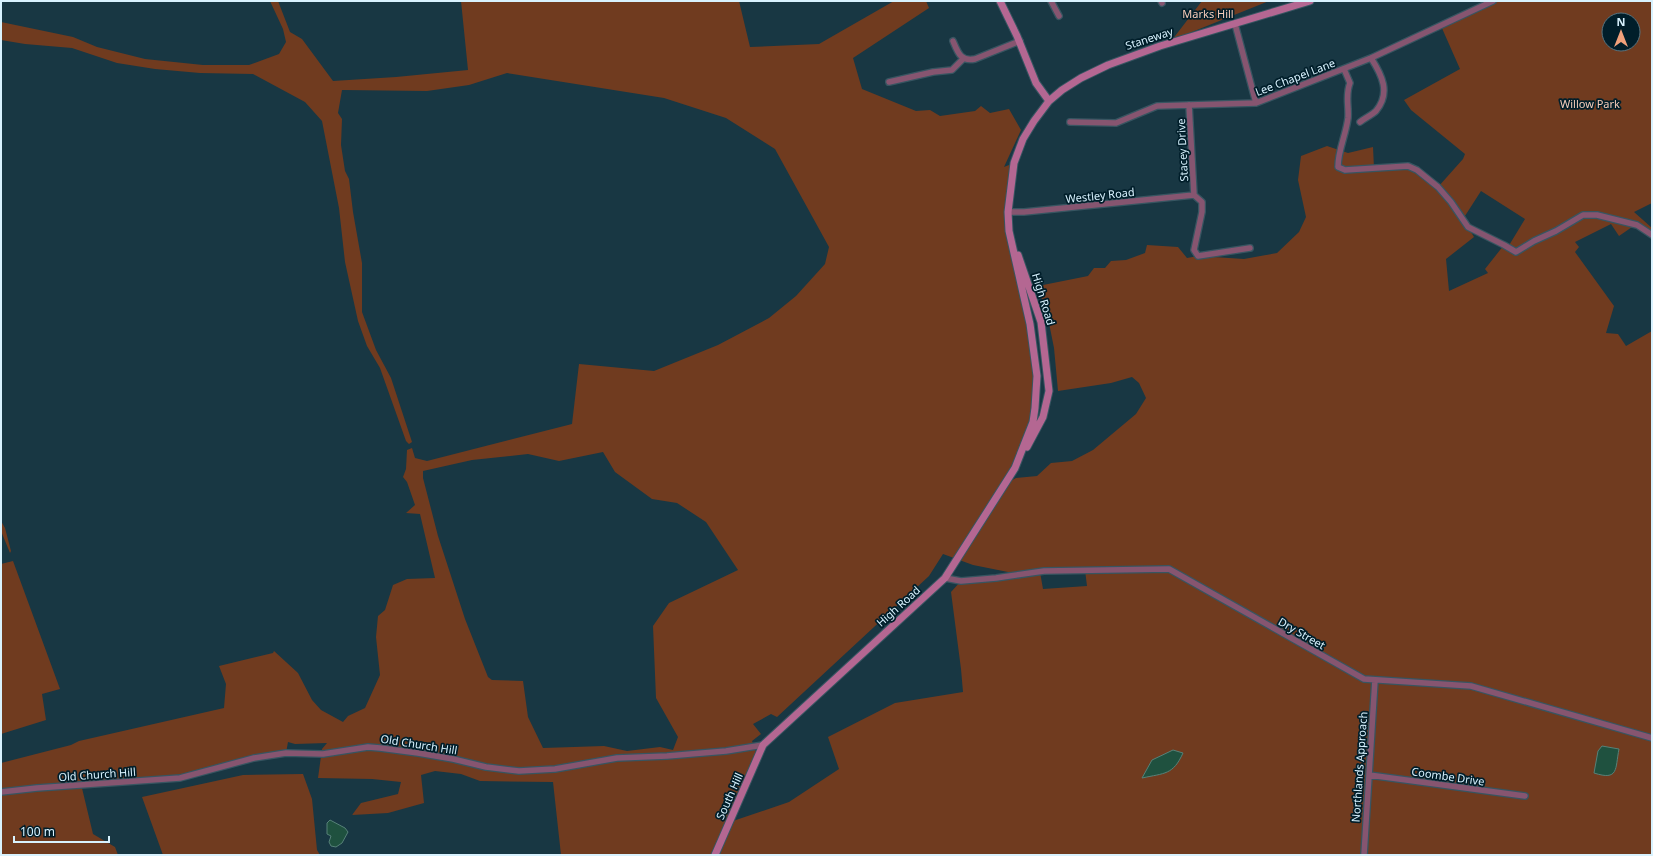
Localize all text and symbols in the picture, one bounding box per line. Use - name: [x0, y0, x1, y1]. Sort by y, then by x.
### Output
- park label: Marks Hill: [1182, 6, 1234, 21]
- north arrow: [1601, 12, 1641, 52]
- text: N: [1617, 14, 1625, 29]
- street label: Staneway: [1123, 23, 1175, 53]
- street label: Lee Chapel Lane: [1253, 55, 1337, 99]
- park label: Willow Park: [1560, 96, 1620, 111]
- street label: Stacey Drive: [1173, 118, 1191, 182]
- street label: Westley Road: [1065, 184, 1135, 206]
- street label: High Road: [1029, 271, 1059, 327]
- street label: High Road: [873, 582, 923, 630]
- street label: Dry Street: [1276, 614, 1328, 652]
- street label: Northlands Approach: [1348, 711, 1370, 823]
- street label: Old Church Hill: [380, 731, 458, 757]
- street label: Coombe Drive: [1411, 763, 1485, 789]
- street label: Old Church Hill: [58, 764, 136, 784]
- street label: South Hill: [712, 770, 746, 822]
- scale bar: [14, 818, 109, 844]
- text: 100 m: [20, 823, 55, 840]

